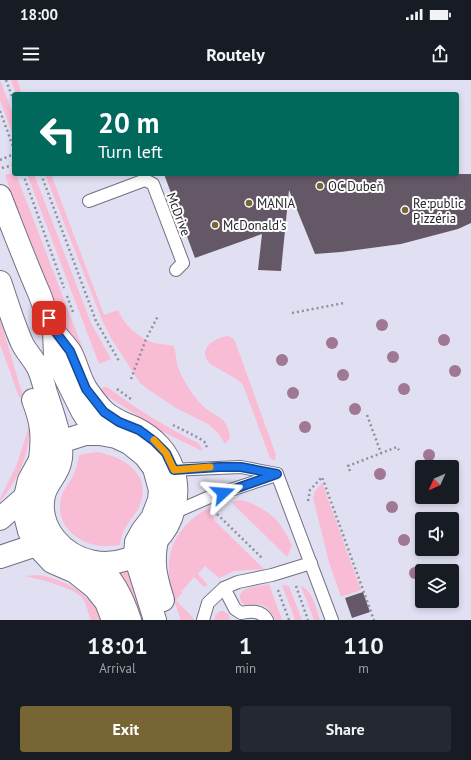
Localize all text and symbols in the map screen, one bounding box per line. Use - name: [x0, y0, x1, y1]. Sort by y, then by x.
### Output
- text: 18:00: [20, 5, 58, 24]
- icon: menu: [20, 43, 42, 65]
- text: Routely: [206, 43, 265, 66]
- icon: share: [429, 43, 451, 65]
- text: 20 m: [98, 104, 159, 141]
- icon: left: [32, 108, 84, 160]
- text: Turn left: [98, 140, 163, 163]
- place label: OC Dubeň: [328, 178, 384, 195]
- marker: OC Dubeň: [315, 181, 325, 191]
- street label: McDrive: [162, 190, 195, 238]
- place label: MANIA: [257, 195, 295, 212]
- place label: Re:public Pizzéria: [413, 195, 464, 227]
- marker: MANIA: [244, 198, 254, 208]
- marker: Re:public Pizzéria: [400, 205, 410, 215]
- place label: McDonald's: [223, 217, 286, 234]
- marker: McDonald's: [210, 220, 220, 230]
- pin: [32, 301, 66, 335]
- icon: arrive: [38, 307, 60, 329]
- north arrow: [415, 460, 459, 504]
- map controls: [415, 460, 459, 608]
- position arrow: [202, 472, 244, 514]
- button: sound: [415, 512, 459, 556]
- button: layers: [415, 564, 459, 608]
- text: 18:01: [87, 630, 148, 661]
- text: 1: [239, 630, 252, 661]
- text: 110: [343, 630, 384, 661]
- text: Arrival: [99, 660, 136, 677]
- text: min: [235, 660, 256, 677]
- text: m: [358, 660, 369, 677]
- button: Exit: [20, 706, 232, 752]
- button: Share: [240, 706, 451, 752]

